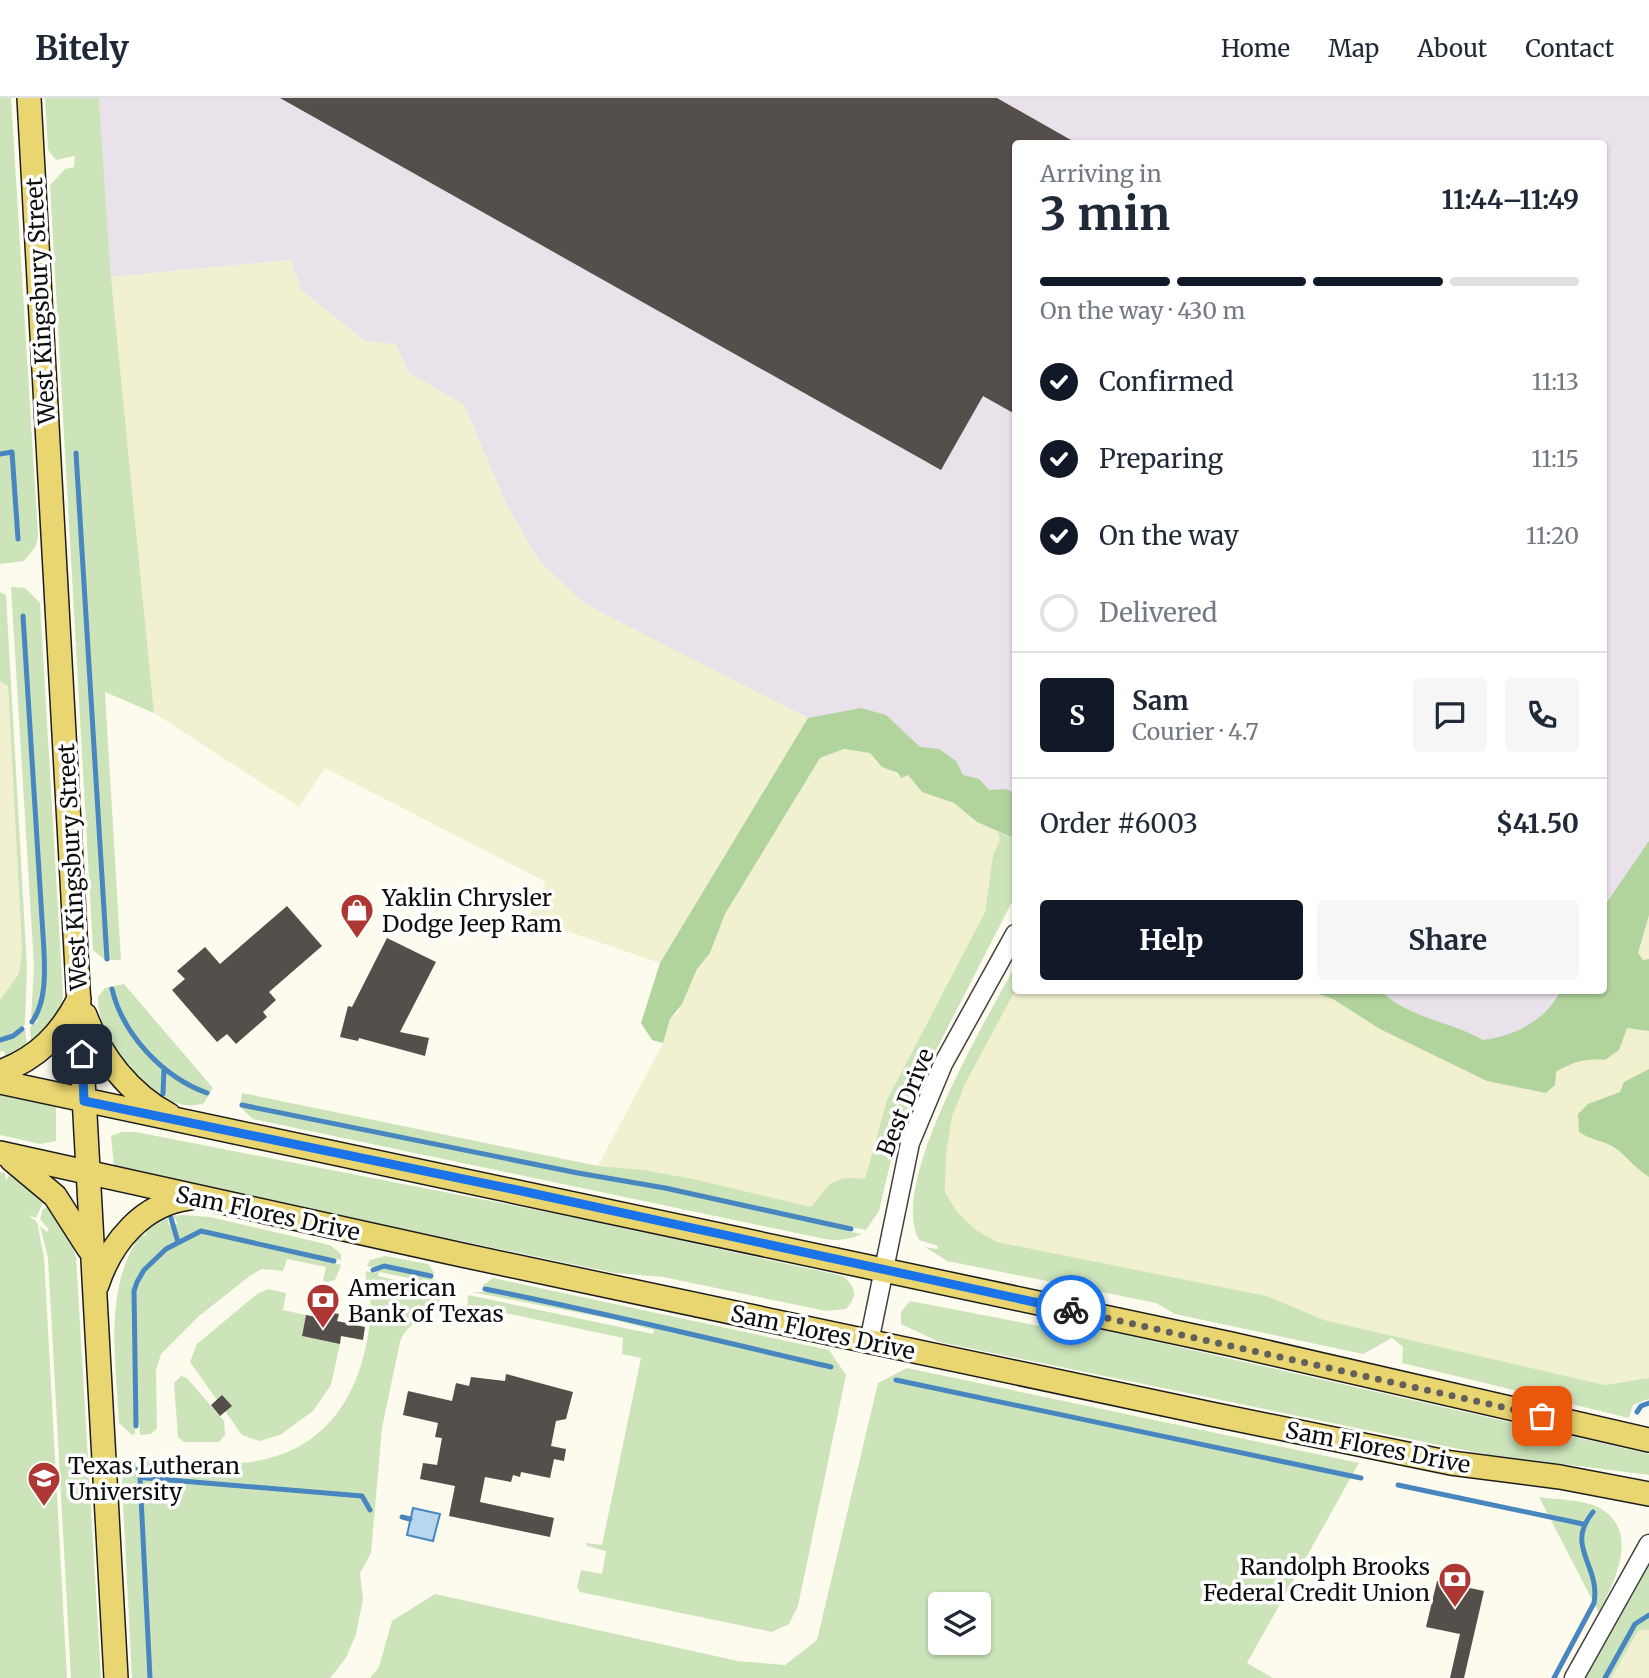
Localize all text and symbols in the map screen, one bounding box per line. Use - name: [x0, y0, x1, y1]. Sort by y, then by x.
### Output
- text: Bitely: [35, 28, 129, 69]
- text: Home: [1221, 33, 1290, 64]
- text: Map: [1328, 33, 1379, 64]
- text: About: [1417, 33, 1487, 64]
- text: Contact: [1525, 33, 1614, 64]
- text: Arriving in: [1040, 159, 1162, 188]
- street label: West Kingsbury Street: [19, 177, 61, 426]
- text: 11:44–11:49: [1442, 183, 1579, 216]
- text: 3 min: [1040, 185, 1170, 243]
- text: On the way · 430 m: [1040, 296, 1245, 325]
- icon: check: [1040, 363, 1078, 401]
- text: Confirmed: [1099, 365, 1234, 398]
- text: 11:13: [1532, 367, 1579, 396]
- icon: check: [1040, 440, 1078, 478]
- text: Preparing: [1099, 442, 1223, 475]
- text: 11:15: [1532, 444, 1579, 473]
- icon: check: [1040, 517, 1078, 555]
- text: On the way: [1099, 519, 1239, 552]
- text: 11:20: [1526, 521, 1579, 550]
- text: Delivered: [1099, 596, 1218, 629]
- button: chat: [1413, 678, 1487, 752]
- button: phone: [1505, 678, 1579, 752]
- text: Sam: [1132, 684, 1189, 717]
- text: S: [1069, 699, 1085, 732]
- text: Courier · 4.7: [1132, 717, 1259, 746]
- street label: West Kingsbury Street: [51, 743, 93, 992]
- text: Order #6003: [1040, 807, 1198, 840]
- text: $41.50: [1496, 807, 1579, 840]
- place label: Yaklin Chrysler Dodge Jeep Ram: [381, 883, 562, 938]
- shop icon: Yaklin Chrysler Dodge Jeep Ram: [338, 891, 376, 940]
- button: Help: [1040, 900, 1303, 980]
- button: Share: [1317, 900, 1579, 980]
- pin: [52, 1024, 112, 1084]
- icon: home: [63, 1035, 101, 1073]
- street label: Best Drive: [870, 1044, 940, 1160]
- street label: Sam Flores Drive: [173, 1179, 363, 1247]
- place label: American Bank of Texas: [347, 1273, 504, 1328]
- courier: [1036, 1275, 1106, 1345]
- bank icon: American Bank of Texas: [304, 1281, 342, 1330]
- icon: bike: [1052, 1291, 1090, 1329]
- street label: Sam Flores Drive: [728, 1298, 918, 1366]
- pin: [1512, 1386, 1572, 1446]
- icon: bag: [1523, 1397, 1561, 1435]
- street label: Sam Flores Drive: [1283, 1415, 1473, 1479]
- place label: Texas Lutheran University: [68, 1451, 240, 1506]
- school or university icon: Texas Lutheran University: [25, 1459, 63, 1508]
- place label: Randolph Brooks Federal Credit Union: [1203, 1552, 1430, 1607]
- bank icon: Randolph Brooks Federal Credit Union: [1436, 1560, 1474, 1609]
- map controls: [928, 1592, 991, 1655]
- button: layers: [928, 1592, 991, 1655]

